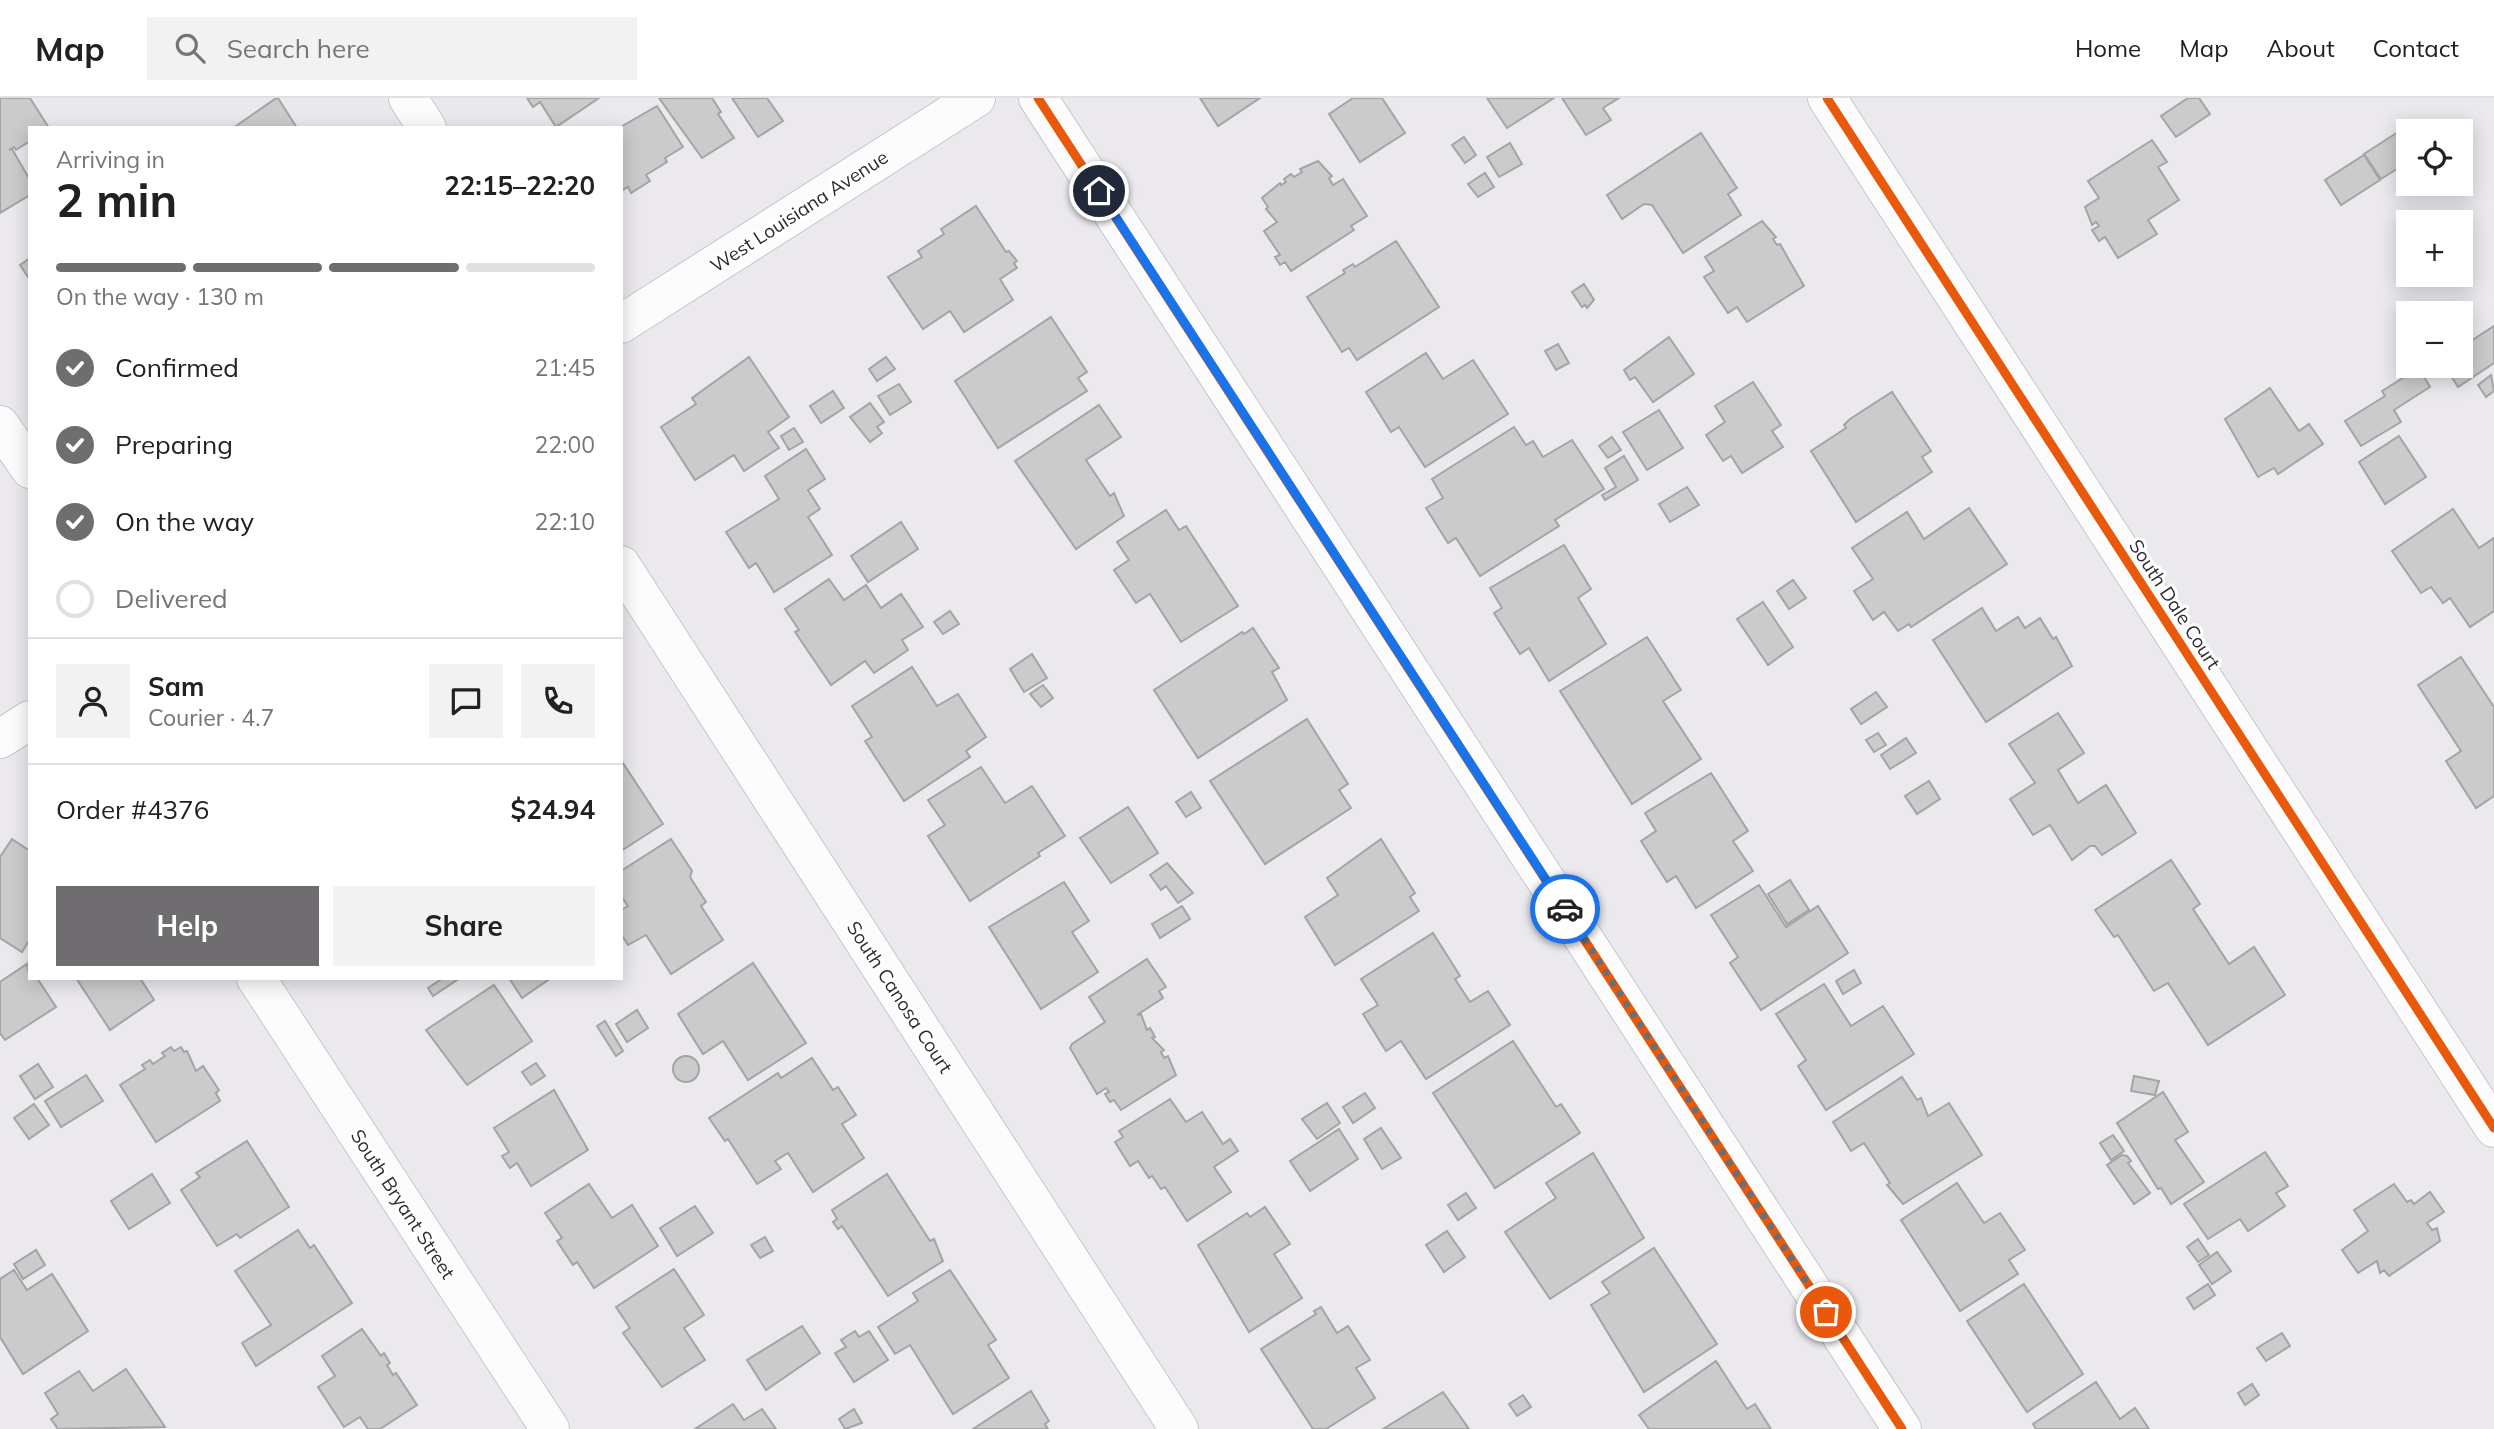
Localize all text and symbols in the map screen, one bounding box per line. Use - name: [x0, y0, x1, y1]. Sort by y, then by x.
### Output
- search box: [147, 17, 637, 80]
- text: Map: [35, 28, 105, 69]
- icon: search: [171, 29, 209, 67]
- text: Search here: [227, 32, 370, 65]
- text: Home: [2075, 33, 2141, 63]
- text: Map: [2179, 33, 2229, 63]
- text: About: [2267, 33, 2335, 63]
- text: Contact: [2373, 33, 2459, 63]
- map controls: [2396, 119, 2473, 378]
- button: locate: [2396, 119, 2473, 196]
- text: Arriving in: [56, 145, 165, 174]
- street label: West Louisiana Avenue: [706, 145, 892, 277]
- pin: [1069, 161, 1129, 221]
- text: 22:15–22:20: [444, 169, 595, 202]
- text: 2 min: [56, 171, 177, 229]
- icon: home: [1080, 172, 1118, 210]
- button: +: [2396, 210, 2473, 287]
- text: On the way · 130 m: [56, 282, 264, 311]
- button: −: [2396, 301, 2473, 378]
- icon: check: [56, 349, 94, 387]
- text: Confirmed: [115, 351, 239, 384]
- text: 21:45: [535, 353, 595, 382]
- icon: check: [56, 426, 94, 464]
- text: Preparing: [115, 428, 233, 461]
- text: 22:00: [535, 430, 595, 459]
- icon: check: [56, 503, 94, 541]
- text: On the way: [115, 505, 254, 538]
- text: 22:10: [535, 507, 595, 536]
- street label: South Dale Court: [2124, 535, 2226, 674]
- text: Delivered: [115, 582, 228, 615]
- button: person: [56, 664, 130, 738]
- button: chat: [429, 664, 503, 738]
- button: phone: [521, 664, 595, 738]
- text: Sam: [148, 670, 204, 703]
- text: Courier · 4.7: [148, 703, 274, 732]
- text: Order #4376: [56, 793, 209, 826]
- text: $24.94: [511, 793, 595, 826]
- courier: [1530, 874, 1600, 944]
- button: Help: [56, 886, 319, 966]
- button: Share: [333, 886, 595, 966]
- icon: car: [1546, 890, 1584, 928]
- street label: South Canosa Court: [842, 916, 958, 1078]
- street label: South Bryant Street: [346, 1125, 460, 1284]
- pin: [1796, 1282, 1856, 1342]
- icon: bag: [1807, 1293, 1845, 1331]

